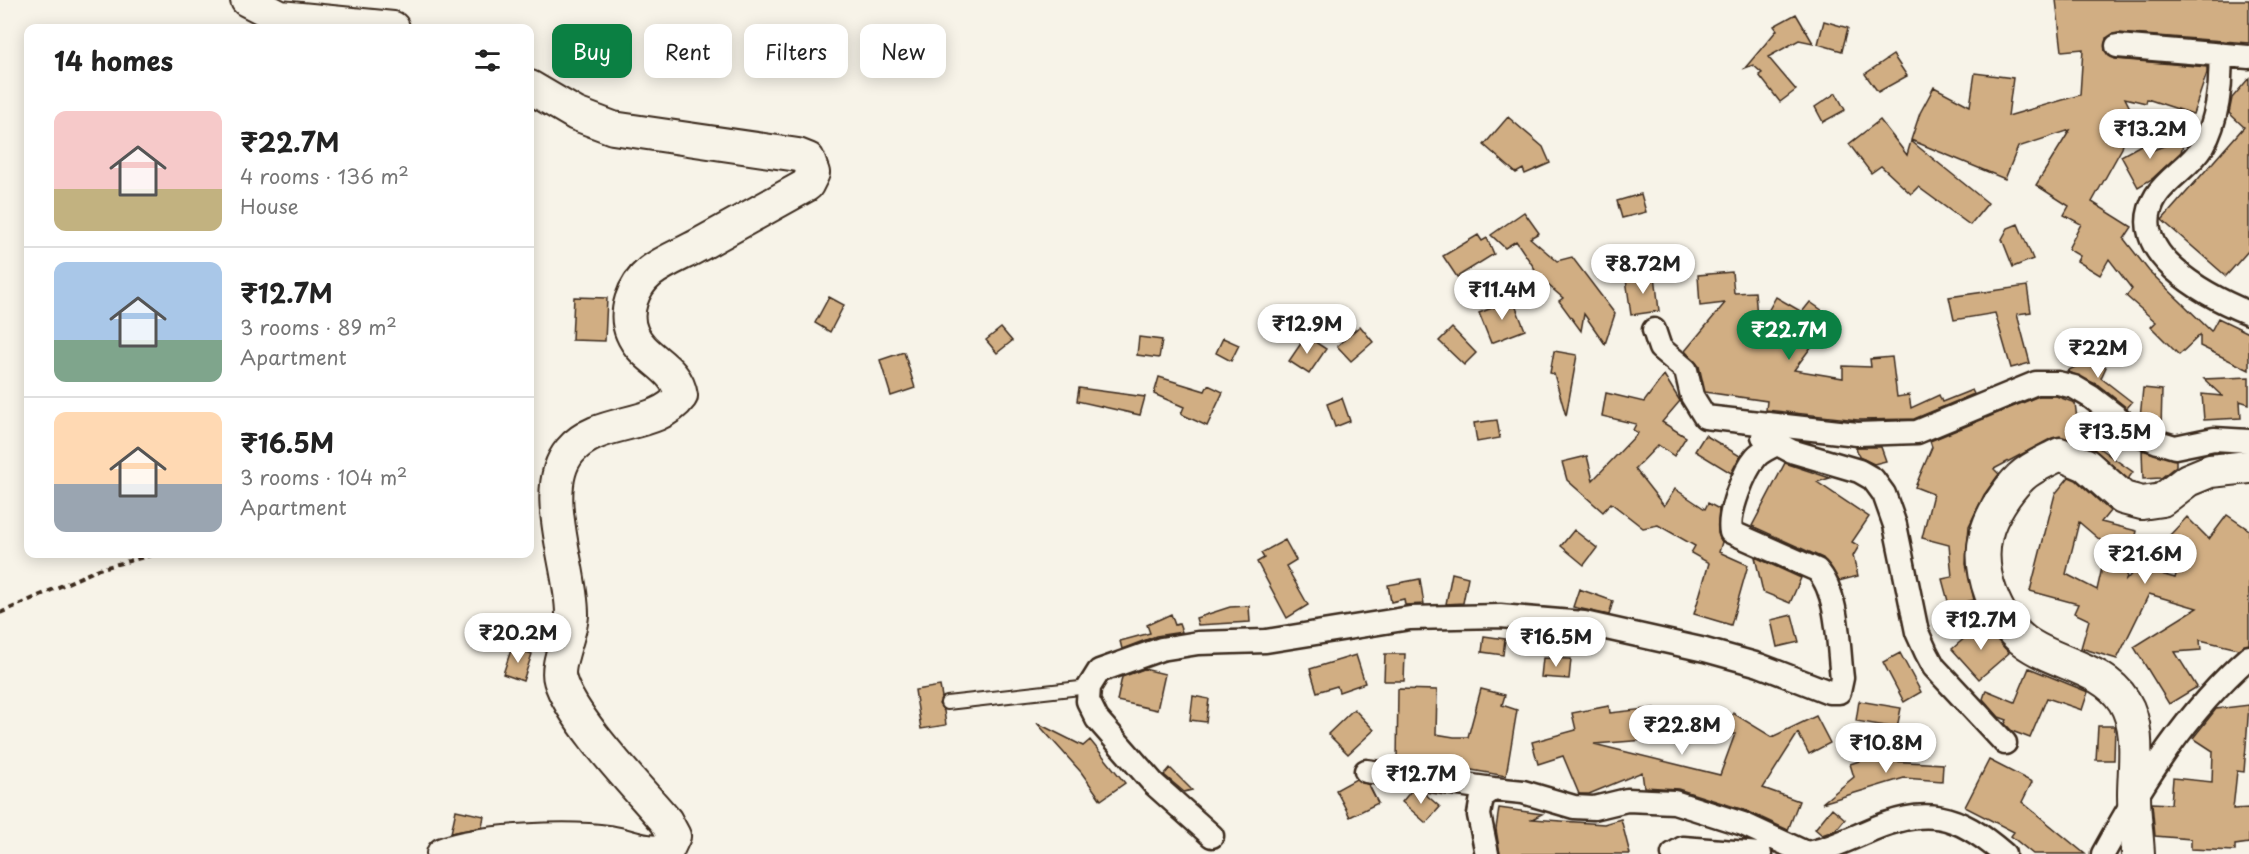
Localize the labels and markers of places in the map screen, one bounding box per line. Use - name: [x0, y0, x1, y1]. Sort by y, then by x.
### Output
- pin: ₹13.2M: [2101, 109, 2199, 160]
- pin: ₹8.72M: [1594, 244, 1692, 295]
- pin: ₹11.4M: [1453, 270, 1551, 321]
- pin: ₹12.9M: [1258, 304, 1356, 355]
- pin: ₹22.7M: [1740, 310, 1838, 361]
- pin: ₹22M: [2062, 328, 2134, 379]
- pin: ₹13.5M: [2066, 412, 2164, 463]
- pin: ₹21.6M: [2096, 534, 2194, 585]
- pin: ₹12.7M: [1932, 600, 2030, 651]
- pin: ₹20.2M: [469, 613, 567, 664]
- pin: ₹16.5M: [1507, 617, 1605, 668]
- pin: ₹22.8M: [1633, 705, 1731, 756]
- pin: ₹10.8M: [1837, 723, 1935, 774]
- pin: ₹12.7M: [1372, 754, 1470, 805]

